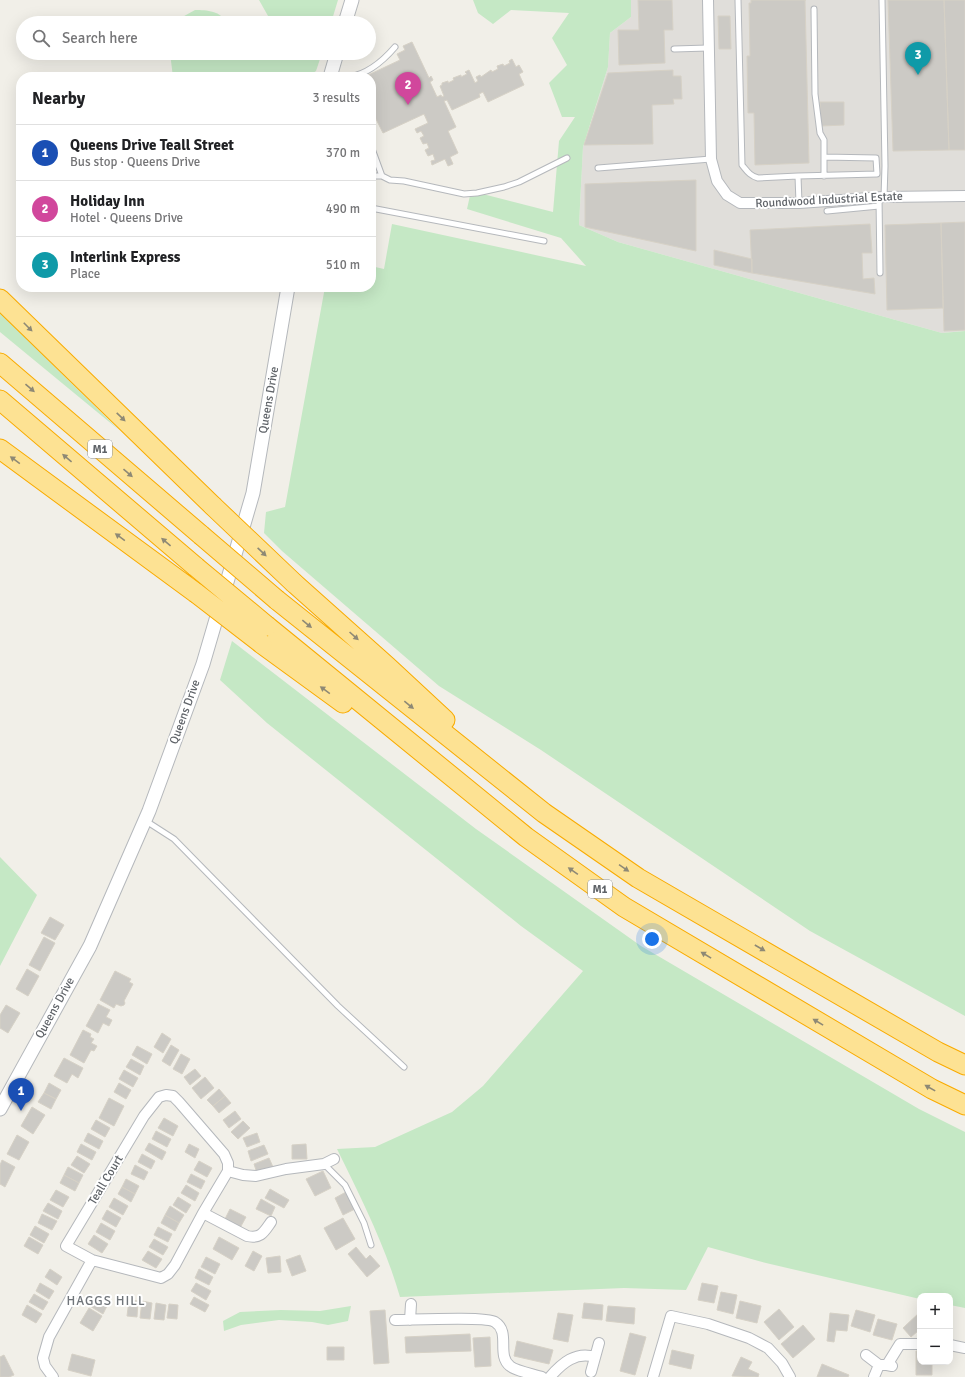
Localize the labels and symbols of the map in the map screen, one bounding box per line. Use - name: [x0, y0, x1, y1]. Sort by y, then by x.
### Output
- pin: 3: [905, 42, 931, 75]
- pin: 2: [395, 72, 421, 105]
- street label: Roundwood Industrial Estate: [755, 189, 903, 211]
- one-way arrow: [23, 322, 33, 332]
- street label: Queens Drive: [256, 365, 282, 435]
- one-way arrow: [24, 384, 35, 393]
- one-way arrow: [116, 413, 126, 422]
- road number: M1: [88, 440, 112, 458]
- one-way arrow: [62, 453, 72, 462]
- one-way arrow: [10, 456, 20, 464]
- one-way arrow: [123, 468, 133, 478]
- one-way arrow: [114, 533, 125, 541]
- one-way arrow: [161, 537, 171, 546]
- one-way arrow: [257, 547, 267, 556]
- one-way arrow: [302, 620, 313, 629]
- one-way arrow: [349, 632, 359, 641]
- street label: Queens Drive: [166, 678, 204, 746]
- one-way arrow: [320, 686, 331, 694]
- one-way arrow: [403, 701, 414, 710]
- one-way arrow: [619, 864, 630, 872]
- one-way arrow: [568, 867, 578, 875]
- road number: M1: [588, 880, 612, 898]
- your location: [642, 929, 662, 949]
- one-way arrow: [754, 945, 766, 952]
- one-way arrow: [700, 952, 712, 959]
- street label: Queens Drive: [32, 975, 78, 1041]
- one-way arrow: [812, 1018, 824, 1025]
- pin: 1: [8, 1078, 34, 1111]
- one-way arrow: [924, 1084, 936, 1091]
- street label: Teall Court: [85, 1152, 127, 1208]
- district label: HAGGS HILL: [66, 1293, 146, 1309]

